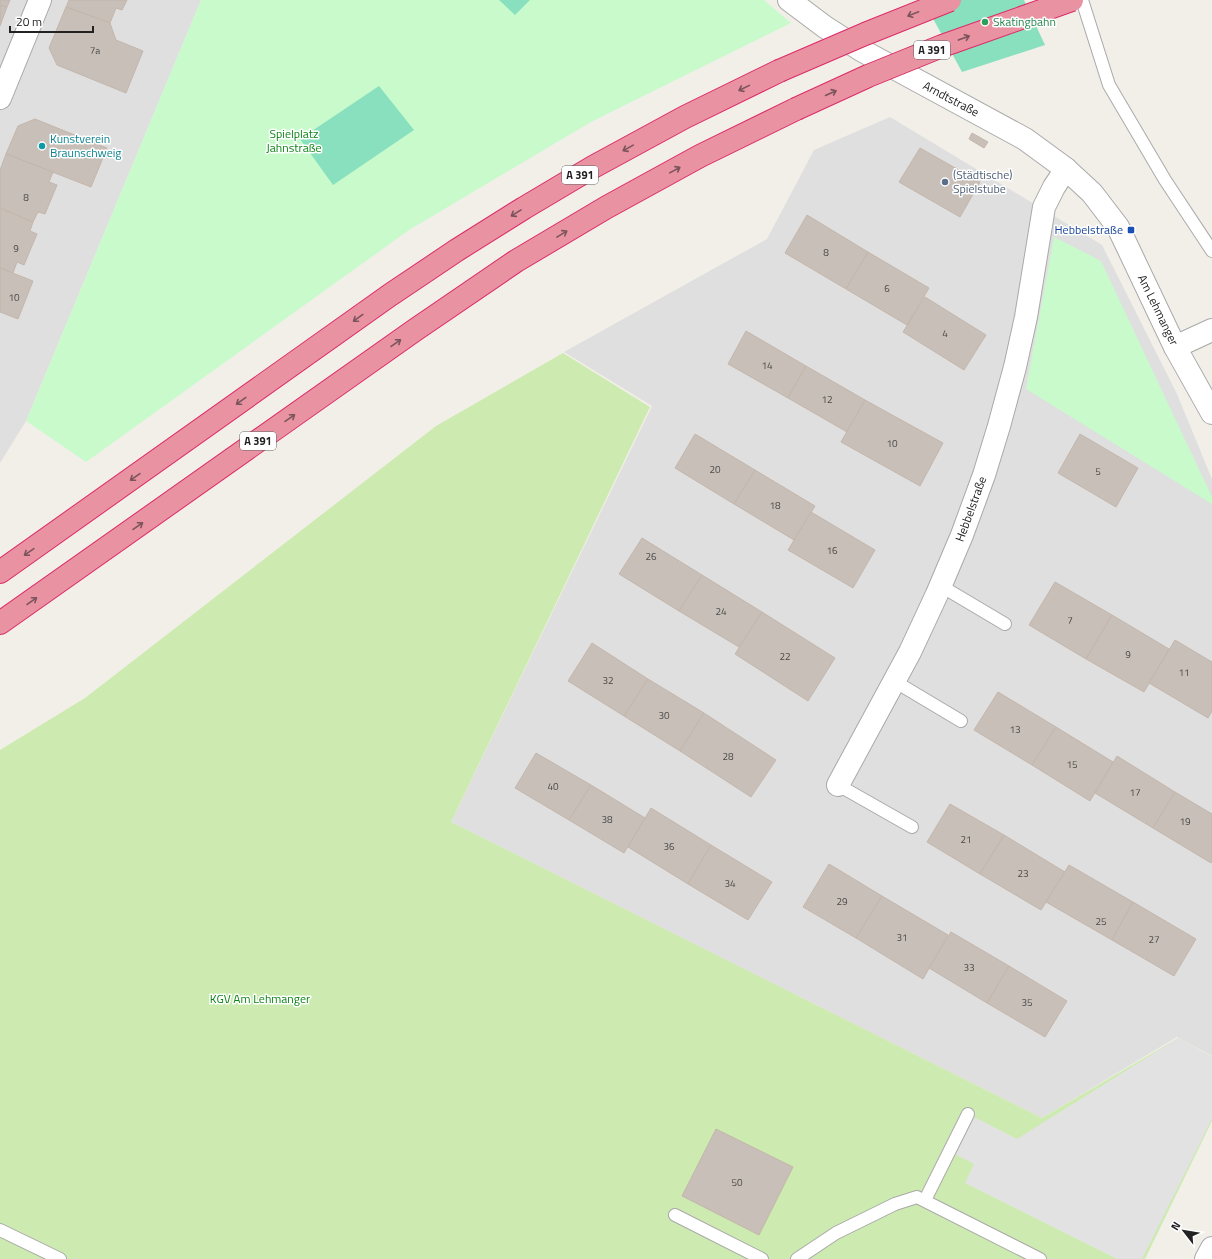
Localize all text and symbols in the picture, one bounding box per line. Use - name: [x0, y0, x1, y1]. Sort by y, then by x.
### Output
- scale bar: [10, 8, 93, 34]
- one-way arrow: [908, 11, 920, 19]
- text: 20 m: [16, 12, 42, 31]
- place label: Skatingbahn: [993, 12, 1056, 31]
- marker: Skatingbahn: [980, 17, 990, 27]
- one-way arrow: [958, 34, 971, 41]
- road number: A 391: [914, 41, 950, 59]
- house number: 7a: [90, 43, 100, 58]
- street label: Arndtstraße: [920, 76, 983, 121]
- one-way arrow: [738, 85, 750, 93]
- one-way arrow: [825, 89, 837, 96]
- park label: Spielplatz Jahnstraße: [266, 124, 322, 157]
- place label: Kunstverein Braunschweig: [50, 129, 122, 162]
- marker: Kunstverein Braunschweig: [37, 141, 47, 151]
- one-way arrow: [622, 145, 634, 152]
- one-way arrow: [669, 165, 681, 173]
- place label: (Städtische) Spielstube: [953, 165, 1012, 198]
- road number: A 391: [562, 166, 598, 184]
- marker: (Städtische) Spielstube: [940, 177, 950, 187]
- house number: 8: [23, 190, 29, 205]
- one-way arrow: [511, 209, 522, 217]
- place label: Hebbelstraße: [1055, 220, 1123, 239]
- marker: Hebbelstraße: [1126, 225, 1136, 235]
- one-way arrow: [556, 229, 568, 237]
- house number: 9: [13, 241, 19, 256]
- house number: 8: [823, 245, 829, 260]
- street label: Am Lehmanger: [1133, 271, 1184, 348]
- house number: 6: [884, 281, 890, 296]
- house number: 10: [8, 290, 20, 305]
- one-way arrow: [353, 313, 364, 322]
- house number: 4: [942, 326, 948, 341]
- one-way arrow: [390, 339, 401, 347]
- house number: 14: [761, 358, 773, 373]
- house number: 12: [821, 392, 833, 407]
- one-way arrow: [236, 397, 247, 405]
- one-way arrow: [284, 414, 295, 422]
- road number: A 391: [240, 432, 276, 450]
- house number: 10: [886, 436, 898, 451]
- house number: 20: [709, 462, 721, 477]
- house number: 5: [1095, 464, 1101, 479]
- one-way arrow: [130, 473, 141, 481]
- street label: Hebbelstraße: [950, 473, 991, 544]
- house number: 18: [769, 498, 781, 513]
- one-way arrow: [132, 522, 143, 530]
- house number: 16: [826, 543, 838, 558]
- one-way arrow: [24, 548, 35, 556]
- house number: 26: [645, 549, 657, 564]
- one-way arrow: [26, 597, 37, 605]
- house number: 24: [715, 604, 727, 619]
- house number: 7: [1067, 613, 1073, 628]
- house number: 9: [1125, 647, 1131, 662]
- house number: 22: [779, 649, 791, 664]
- house number: 11: [1178, 665, 1190, 680]
- house number: 32: [602, 673, 614, 688]
- house number: 30: [658, 708, 670, 723]
- house number: 13: [1009, 722, 1021, 737]
- house number: 28: [722, 749, 734, 764]
- house number: 15: [1066, 757, 1078, 772]
- house number: 40: [547, 779, 559, 794]
- house number: 17: [1129, 785, 1141, 800]
- house number: 38: [601, 812, 613, 827]
- house number: 19: [1179, 814, 1191, 829]
- house number: 21: [960, 832, 972, 847]
- house number: 36: [663, 839, 675, 854]
- house number: 23: [1017, 866, 1029, 881]
- house number: 34: [724, 876, 736, 891]
- house number: 29: [836, 894, 848, 909]
- house number: 25: [1095, 914, 1107, 929]
- house number: 31: [896, 930, 908, 945]
- house number: 27: [1148, 932, 1160, 947]
- house number: 33: [963, 960, 975, 975]
- park label: KGV Am Lehmanger: [210, 989, 310, 1008]
- house number: 35: [1021, 995, 1033, 1010]
- house number: 50: [731, 1175, 743, 1190]
- north arrow: [1164, 1211, 1204, 1251]
- text: N: [1167, 1218, 1184, 1233]

